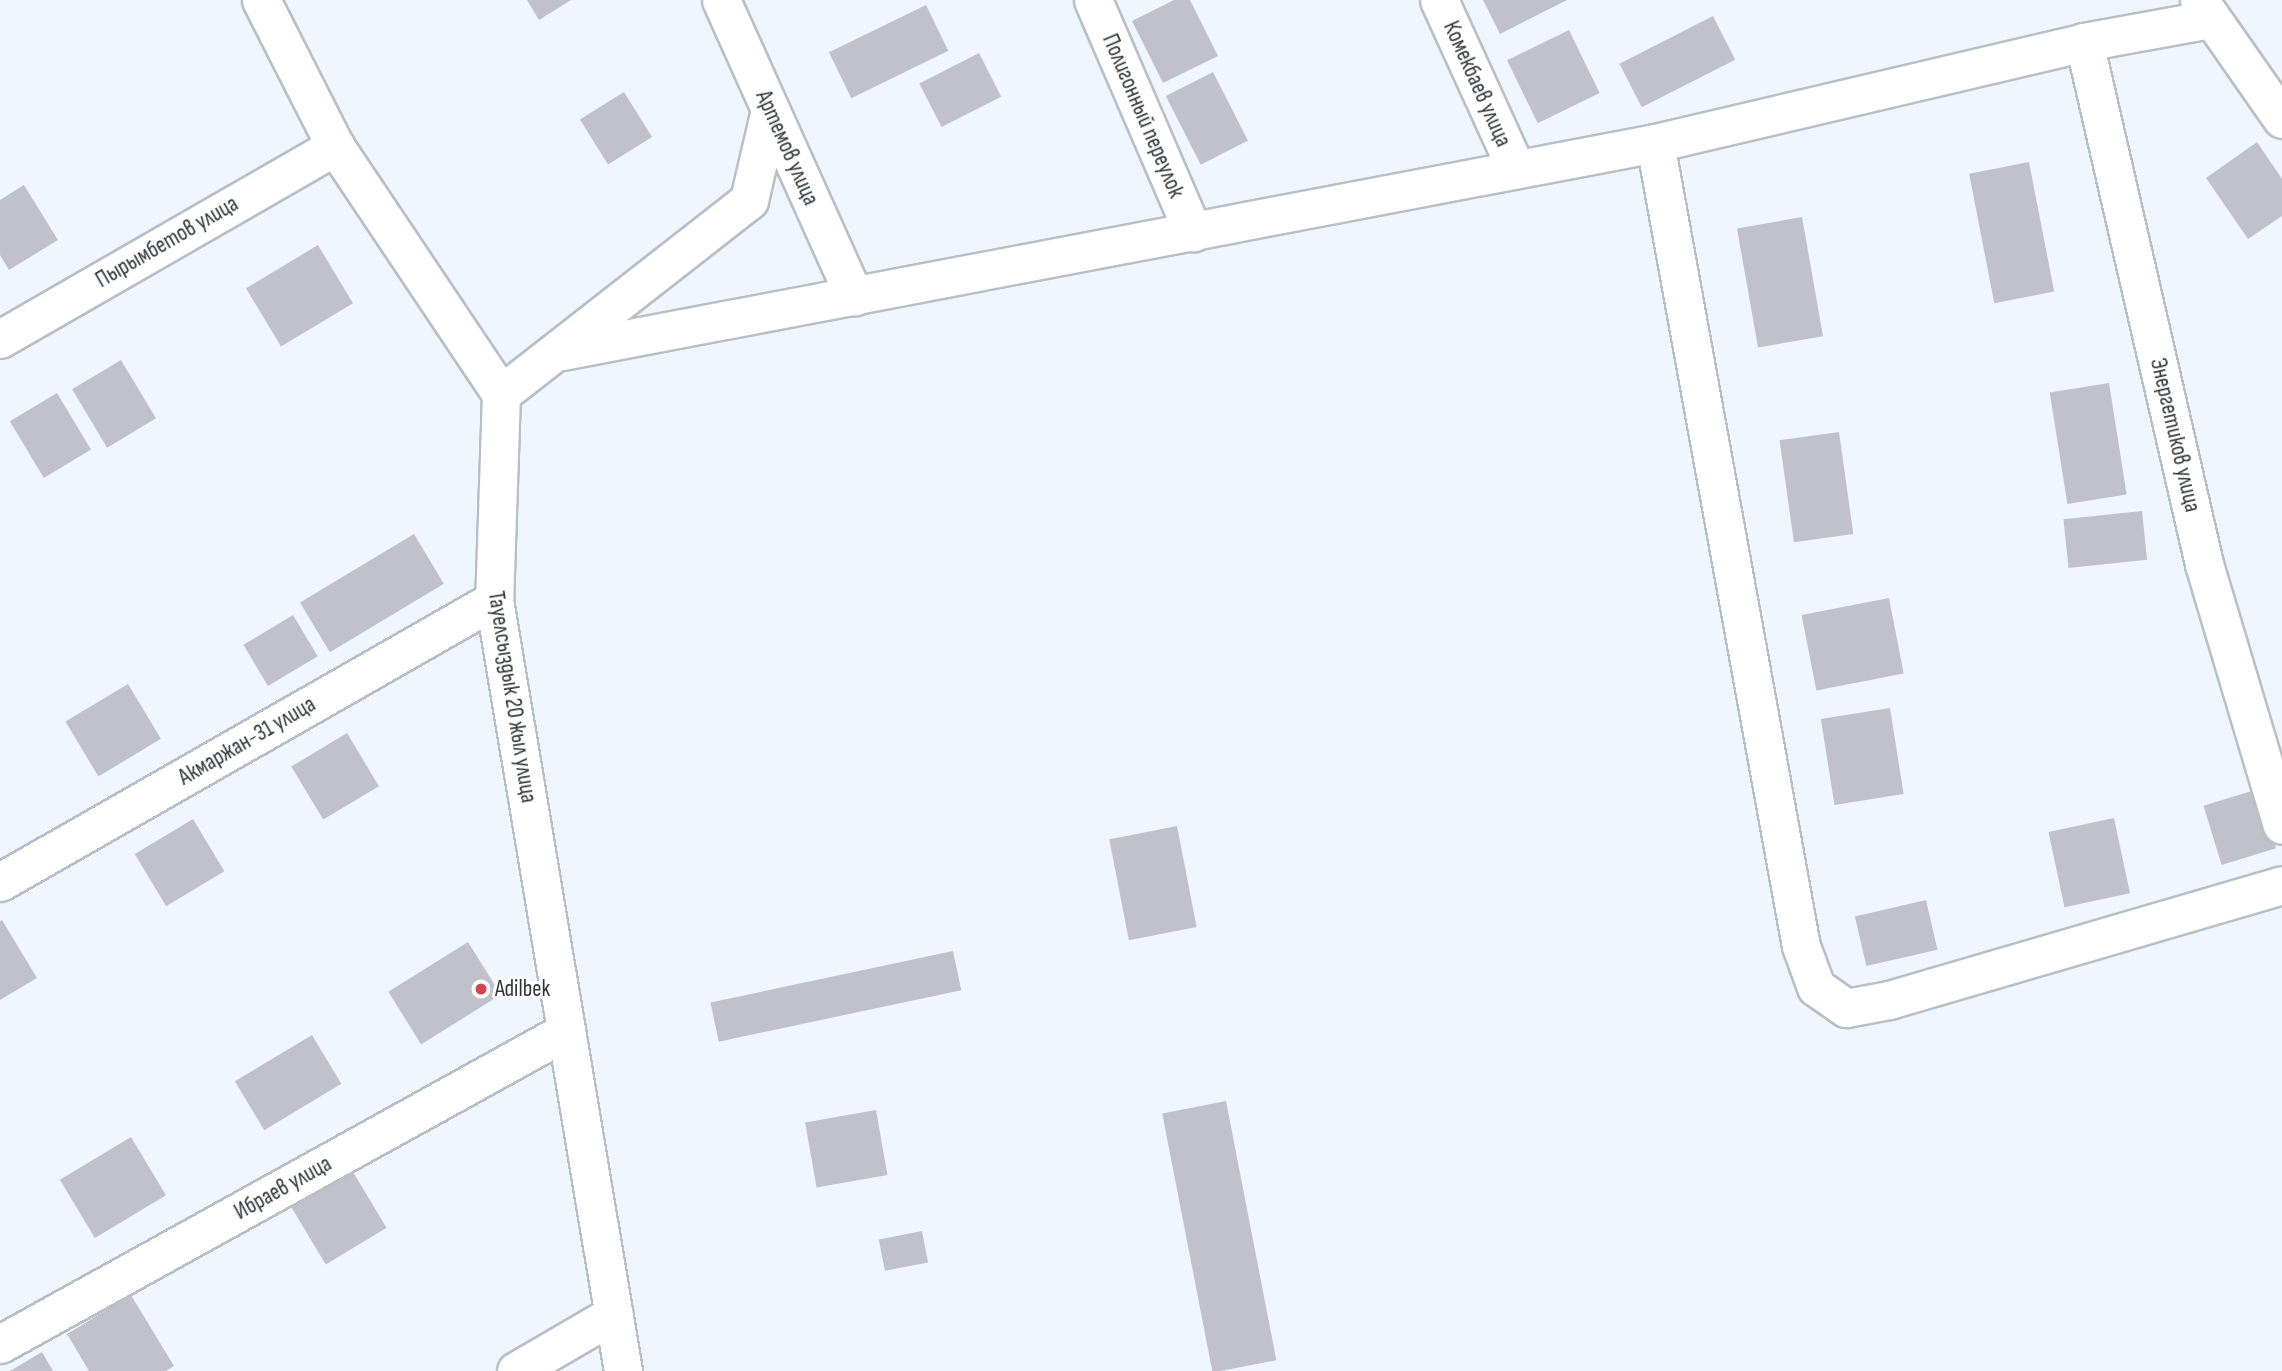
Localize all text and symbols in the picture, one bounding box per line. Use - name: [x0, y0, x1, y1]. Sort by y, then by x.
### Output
- street label: Комекбаев улица: [1437, 17, 1517, 151]
- street label: Полигонный переулок: [1096, 30, 1190, 202]
- street label: Артемов улица: [749, 86, 825, 210]
- street label: Пырымбетов улица: [91, 190, 243, 294]
- street label: Энергетиков улица: [2144, 355, 2206, 515]
- street label: Тауелсыздык 20 жыл улица: [482, 589, 542, 805]
- street label: Акмаржан-31 улица: [173, 691, 321, 791]
- place label: Adilbek: [495, 975, 550, 1003]
- marker: Adilbek: [473, 981, 489, 997]
- street label: Ибраев улица: [230, 1150, 336, 1226]

